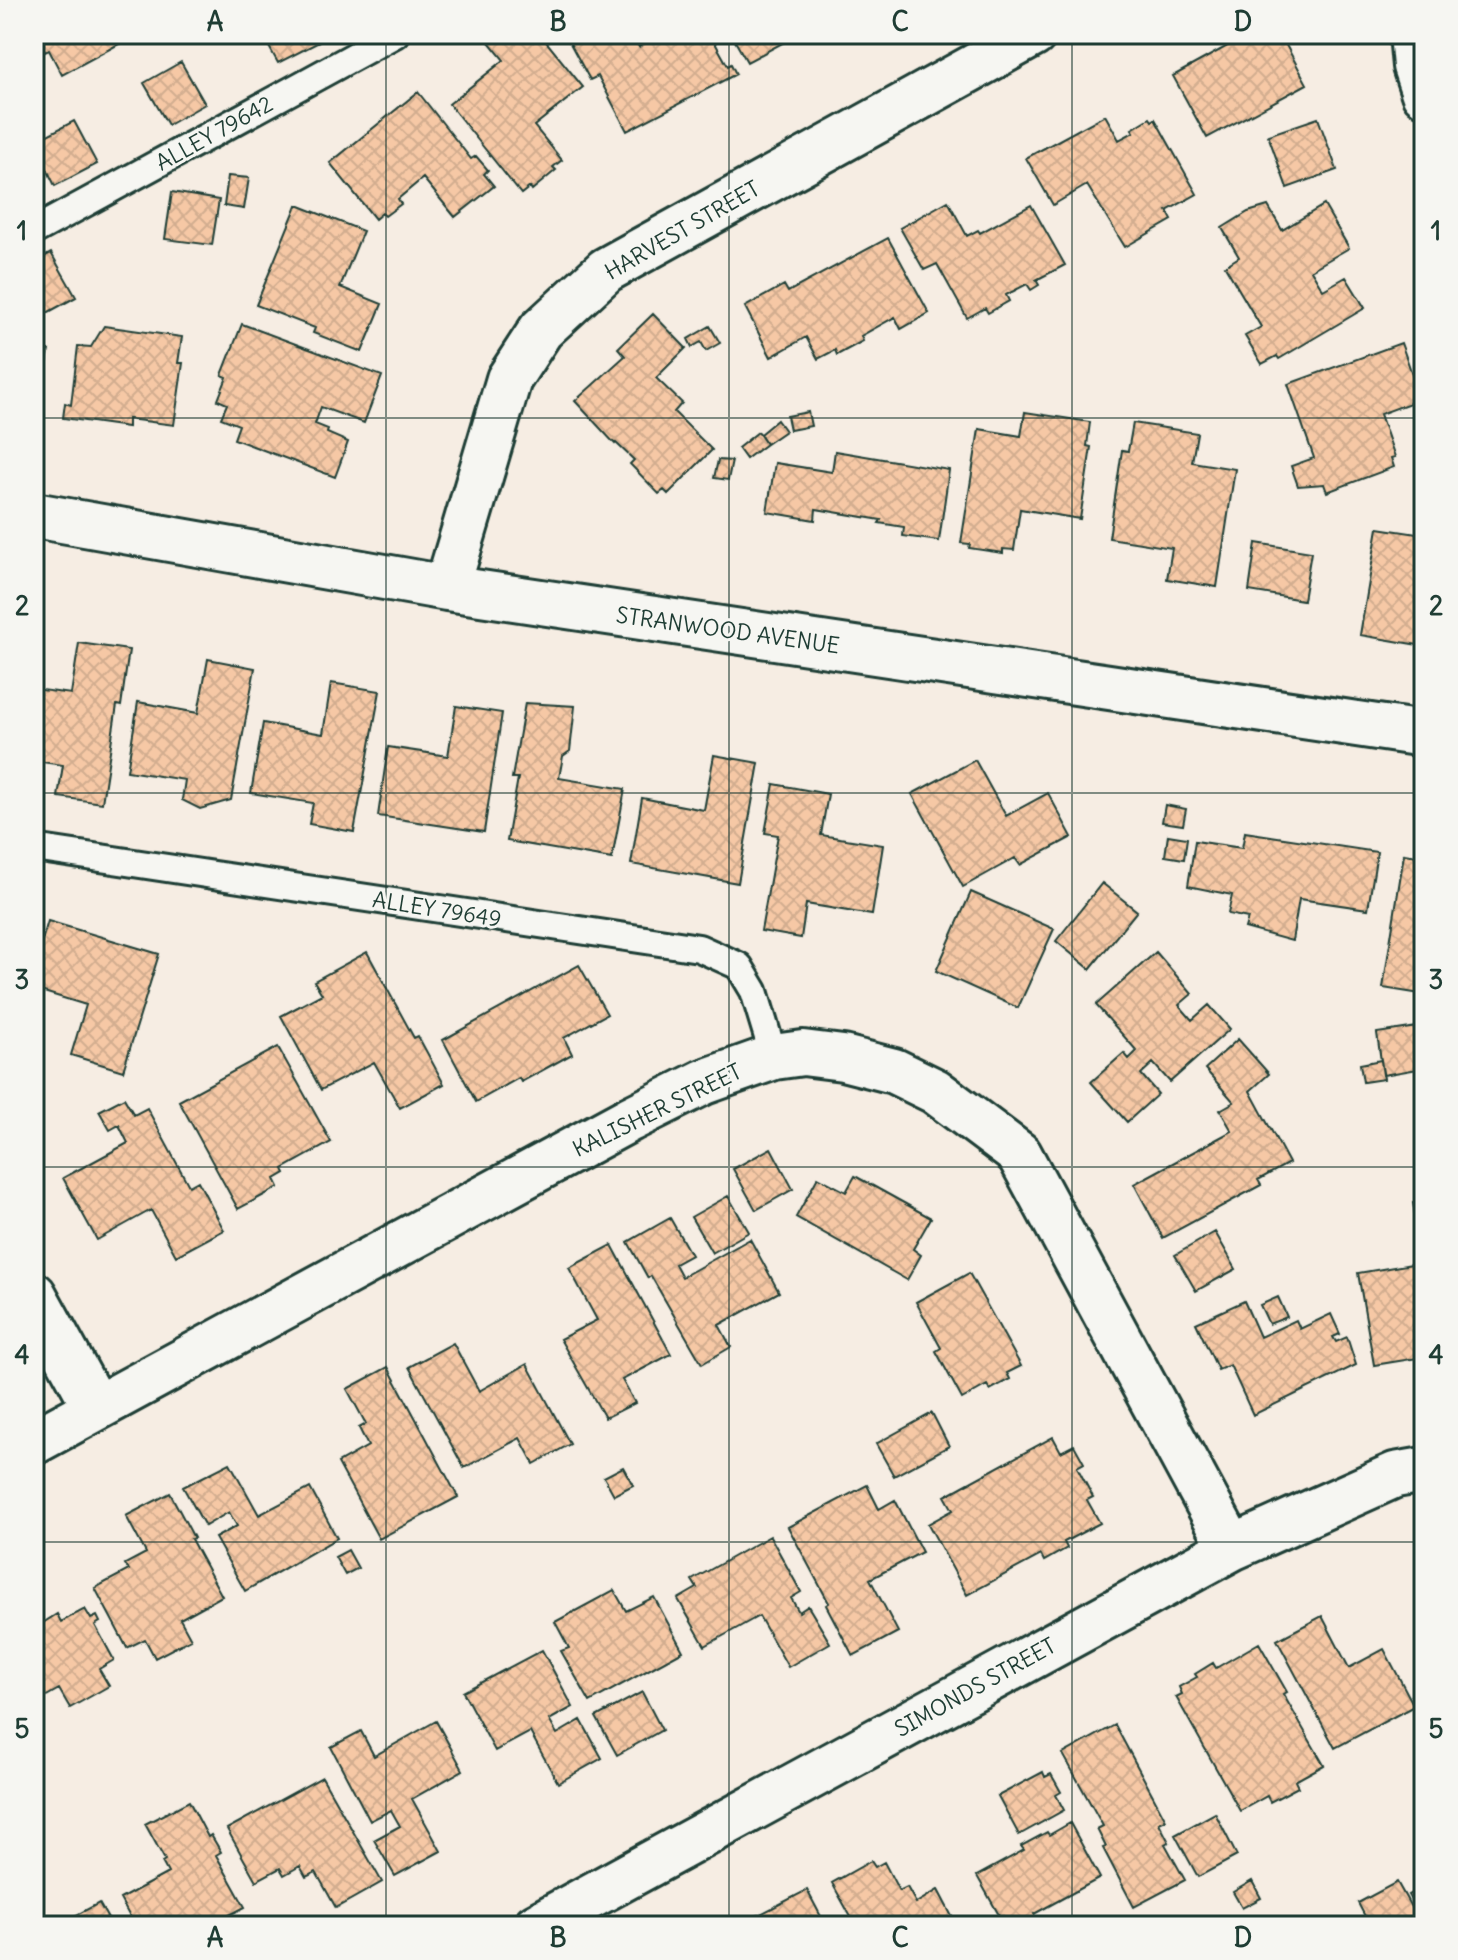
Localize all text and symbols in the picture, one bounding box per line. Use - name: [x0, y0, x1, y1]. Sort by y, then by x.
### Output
- text: A: [207, 5, 224, 38]
- text: B: [549, 5, 567, 38]
- text: C: [891, 5, 909, 38]
- text: D: [1234, 5, 1252, 38]
- street label: ALLEY 79642: [151, 89, 277, 177]
- street label: HARVEST STREET: [599, 174, 765, 286]
- text: 1: [17, 214, 27, 247]
- text: 1: [1431, 214, 1441, 247]
- text: 2: [15, 589, 29, 622]
- text: 2: [1429, 589, 1443, 622]
- street label: STRANWOOD AVENUE: [615, 600, 841, 660]
- street label: ALLEY 79649: [371, 885, 503, 933]
- text: 3: [15, 963, 29, 996]
- text: 3: [1429, 963, 1443, 996]
- street label: KALISHER STREET: [568, 1057, 746, 1163]
- text: 4: [14, 1338, 30, 1371]
- text: 4: [1428, 1338, 1444, 1371]
- street label: SIMONDS STREET: [890, 1631, 1060, 1743]
- text: 5: [15, 1712, 30, 1745]
- text: 5: [1429, 1712, 1444, 1745]
- text: A: [207, 1921, 224, 1954]
- text: B: [549, 1921, 567, 1954]
- text: C: [891, 1921, 909, 1954]
- text: D: [1234, 1921, 1252, 1954]

